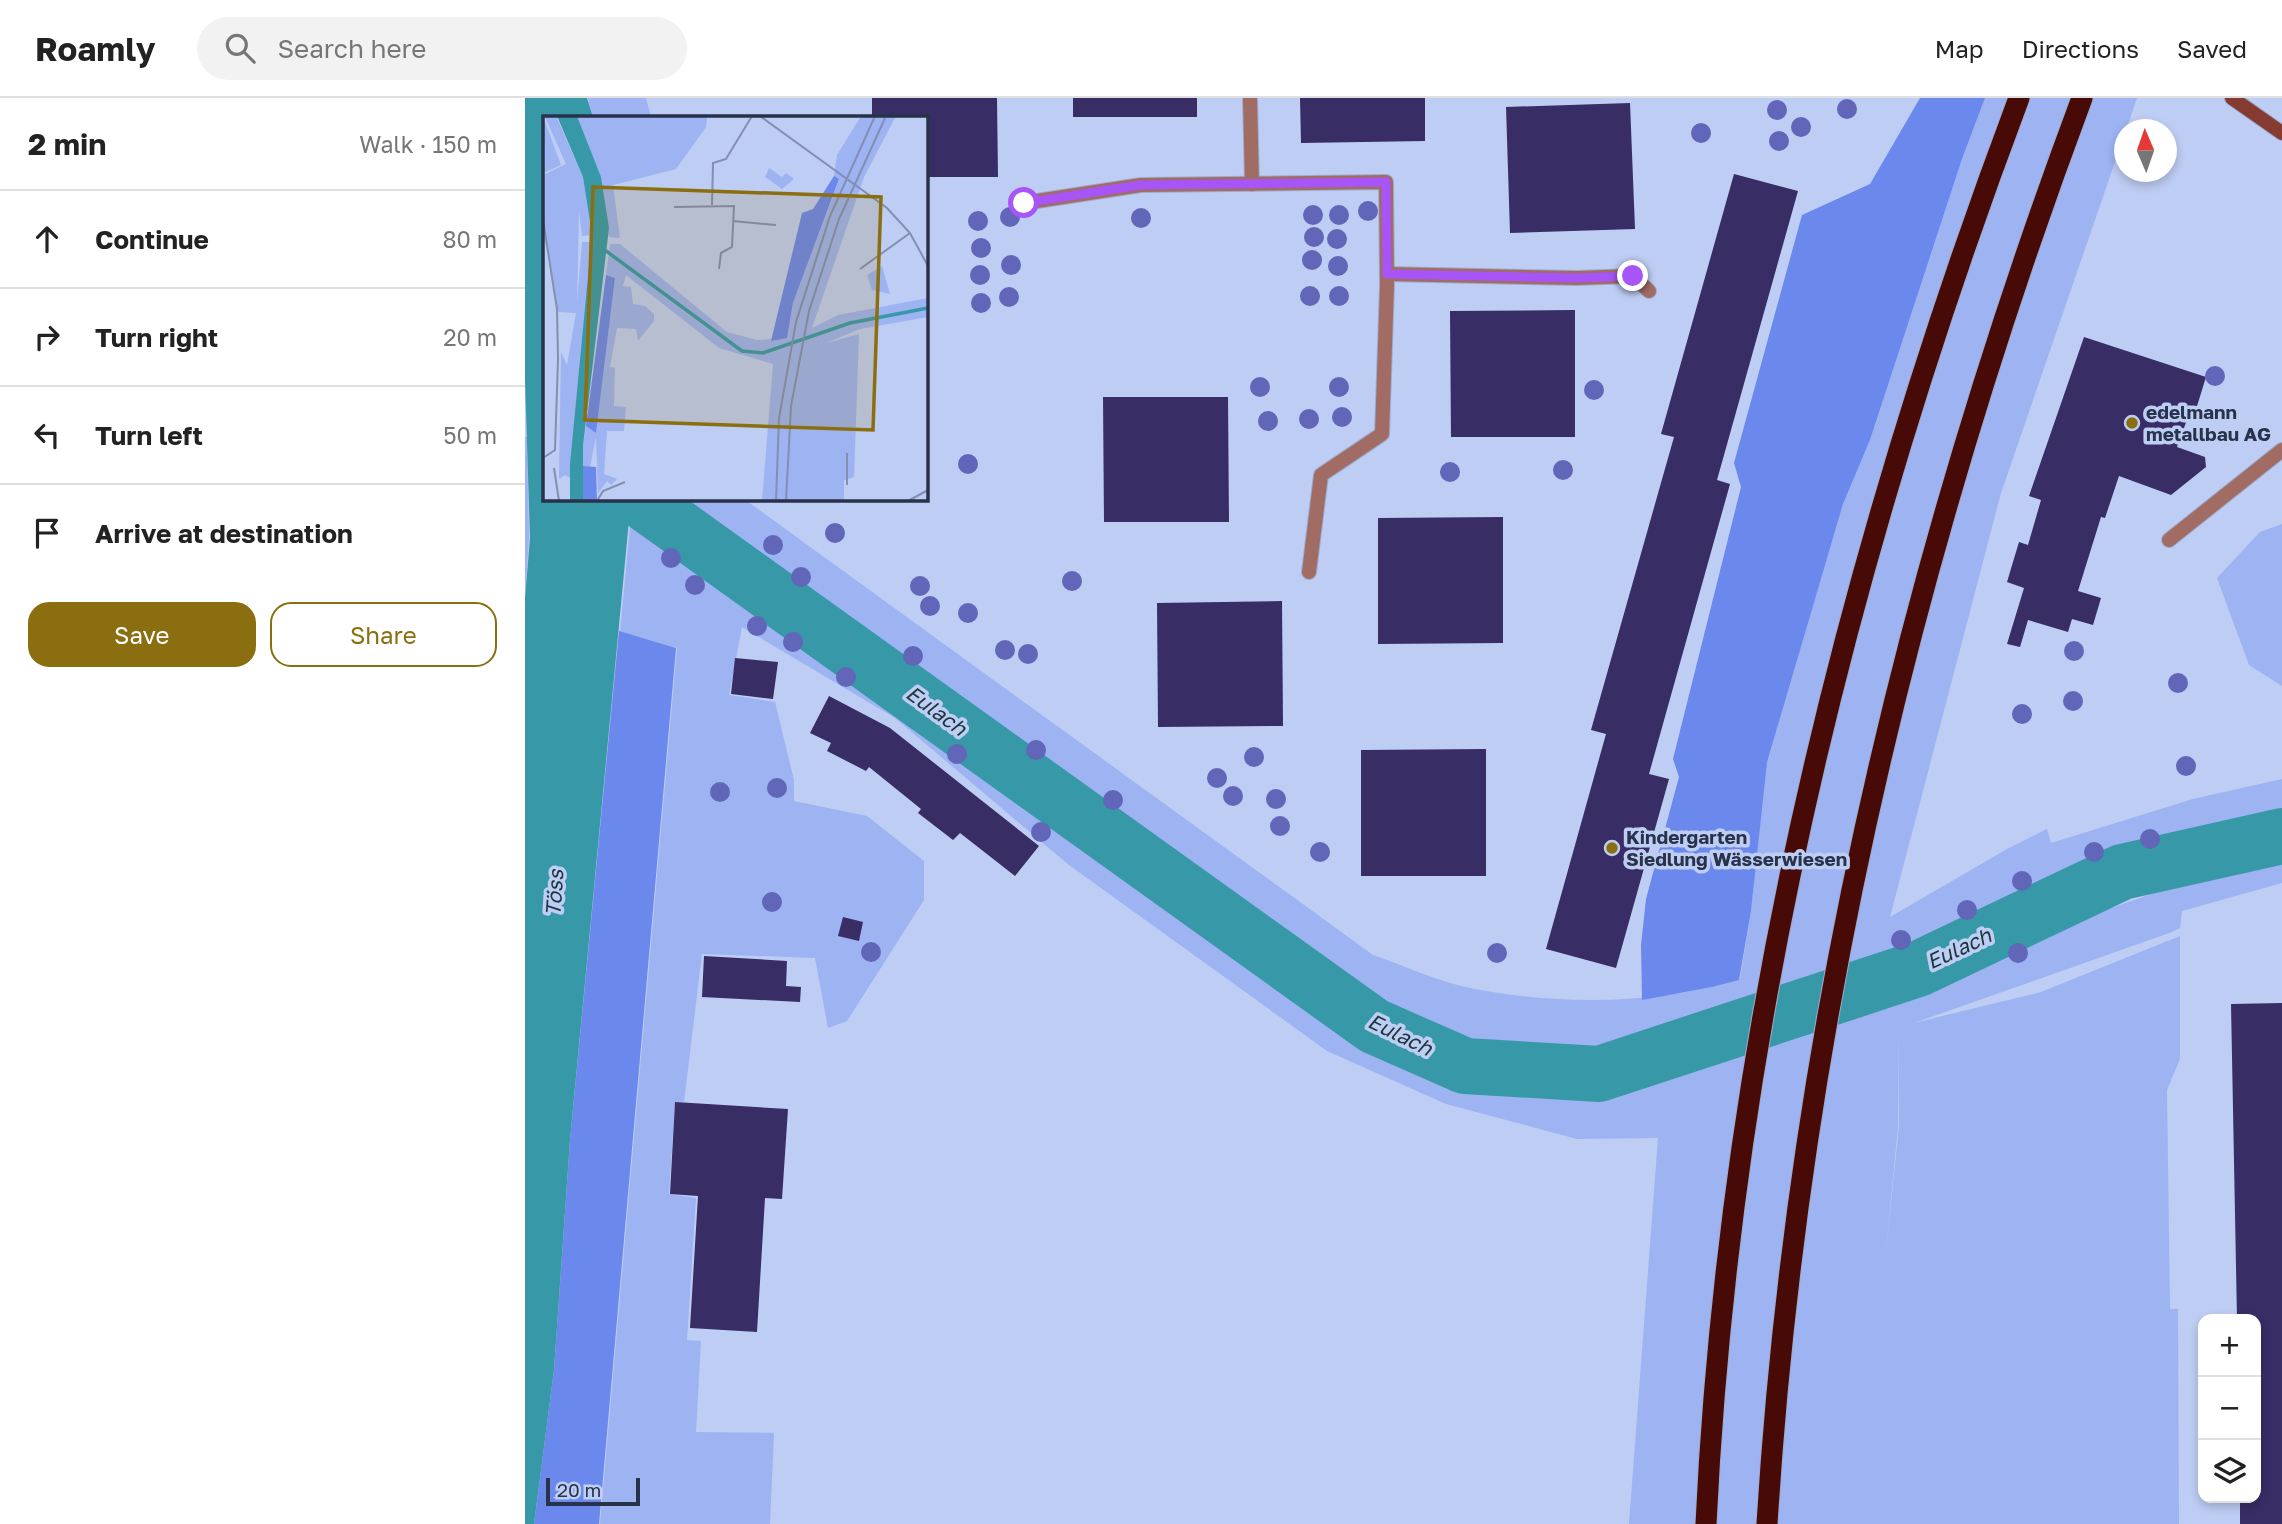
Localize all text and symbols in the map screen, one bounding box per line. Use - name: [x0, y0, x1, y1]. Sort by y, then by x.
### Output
- search box: [197, 17, 687, 80]
- text: Roamly: [35, 29, 155, 68]
- icon: search: [221, 29, 259, 67]
- text: Search here: [277, 33, 426, 64]
- text: Map: [1935, 34, 1984, 63]
- text: Directions: [2022, 34, 2139, 63]
- text: Saved: [2177, 34, 2247, 63]
- inset map: [543, 116, 927, 500]
- north arrow: [2114, 119, 2177, 182]
- text: 2 min: [28, 126, 106, 162]
- text: Walk · 150 m: [359, 130, 497, 158]
- route start: [1008, 187, 1039, 218]
- icon: ahead: [28, 220, 66, 258]
- text: Continue: [95, 224, 209, 255]
- text: 80 m: [443, 225, 497, 253]
- route end: [1617, 260, 1648, 291]
- icon: right: [28, 318, 66, 356]
- text: Turn right: [95, 322, 218, 353]
- text: 20 m: [443, 323, 497, 351]
- place label: edelmann metallbau AG: [2146, 400, 2271, 445]
- marker: edelmann metallbau AG: [2124, 415, 2140, 431]
- icon: left: [28, 416, 66, 454]
- text: Turn left: [95, 420, 203, 451]
- text: 50 m: [443, 421, 497, 449]
- icon: arrive: [28, 514, 66, 552]
- text: Arrive at destination: [95, 518, 353, 549]
- button: Save: [28, 602, 256, 667]
- button: Share: [270, 602, 497, 667]
- water label: Eulach: [901, 680, 973, 741]
- place label: Kindergarten Siedlung Wässerwiesen: [1626, 825, 1847, 870]
- marker: Kindergarten Siedlung Wässerwiesen: [1604, 840, 1620, 856]
- water label: Töss: [539, 868, 569, 917]
- water label: Eulach: [1922, 921, 1996, 974]
- water label: Eulach: [1364, 1007, 1438, 1061]
- map controls: [2198, 1314, 2261, 1503]
- button: +: [2198, 1314, 2261, 1377]
- button: −: [2198, 1377, 2261, 1440]
- button: layers: [2198, 1440, 2261, 1503]
- scale bar: [546, 1475, 641, 1507]
- text: 20 m: [557, 1478, 601, 1501]

